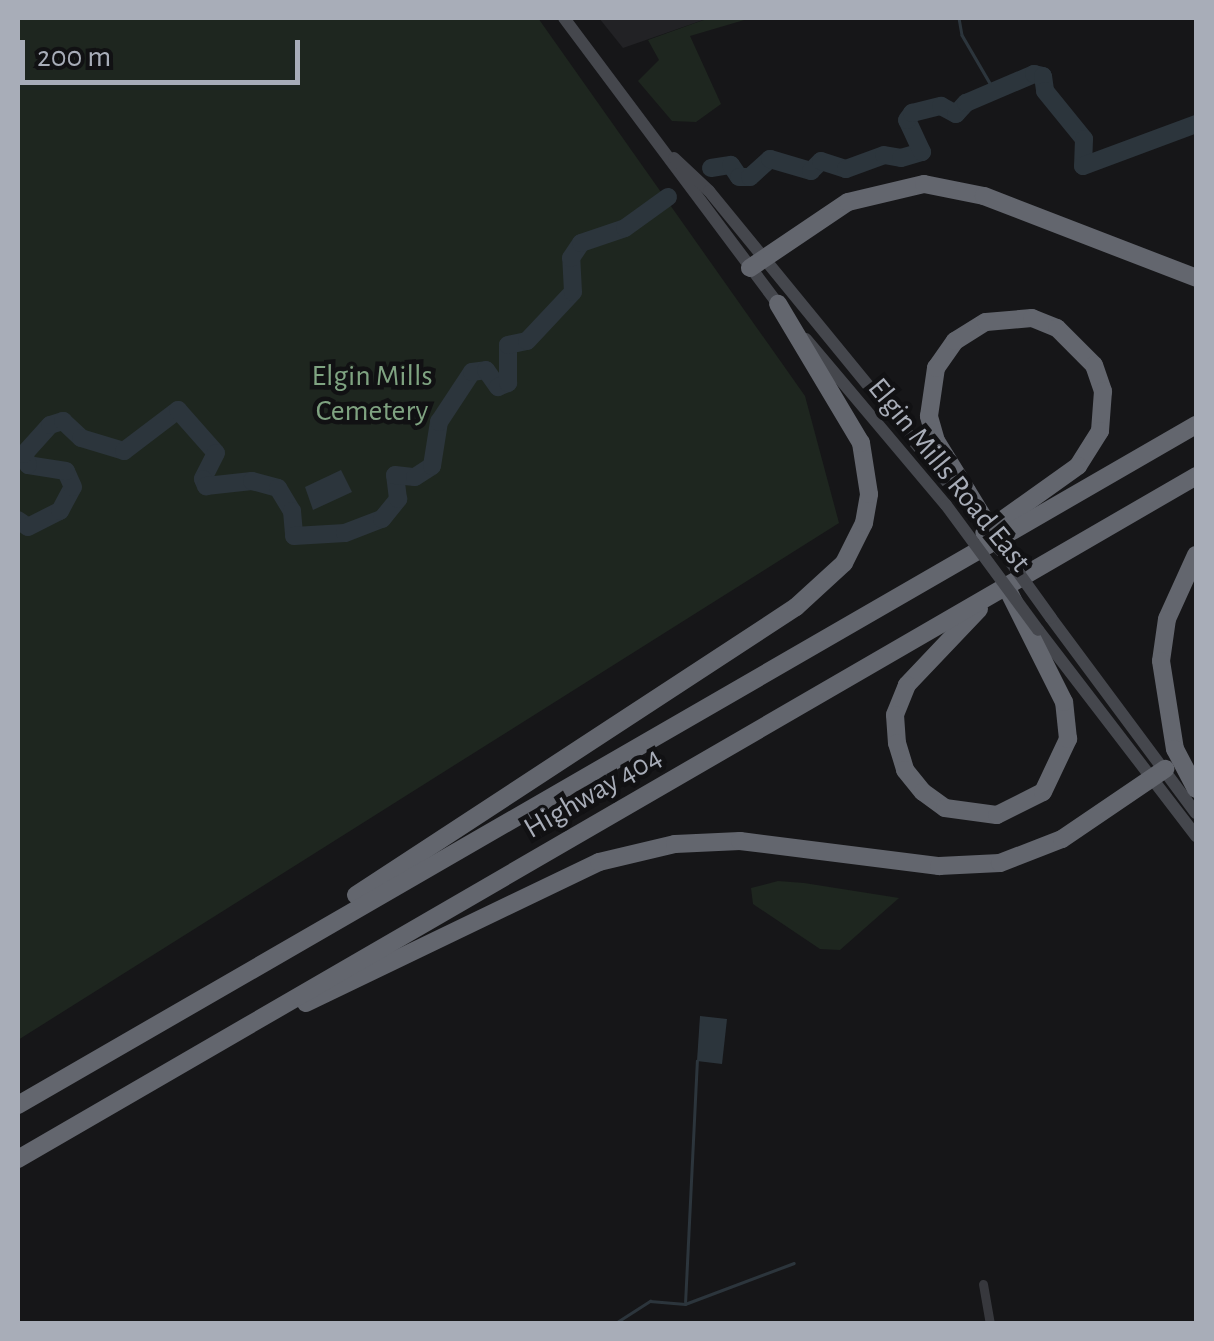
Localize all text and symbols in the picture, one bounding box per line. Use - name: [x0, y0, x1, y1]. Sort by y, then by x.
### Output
- scale bar: [25, 20, 305, 82]
- text: 200 m: [37, 42, 111, 72]
- park label: Elgin Mills Cemetery: [312, 358, 432, 428]
- street label: Elgin Mills Road East: [860, 371, 1038, 579]
- street label: Highway 404: [518, 739, 668, 847]

